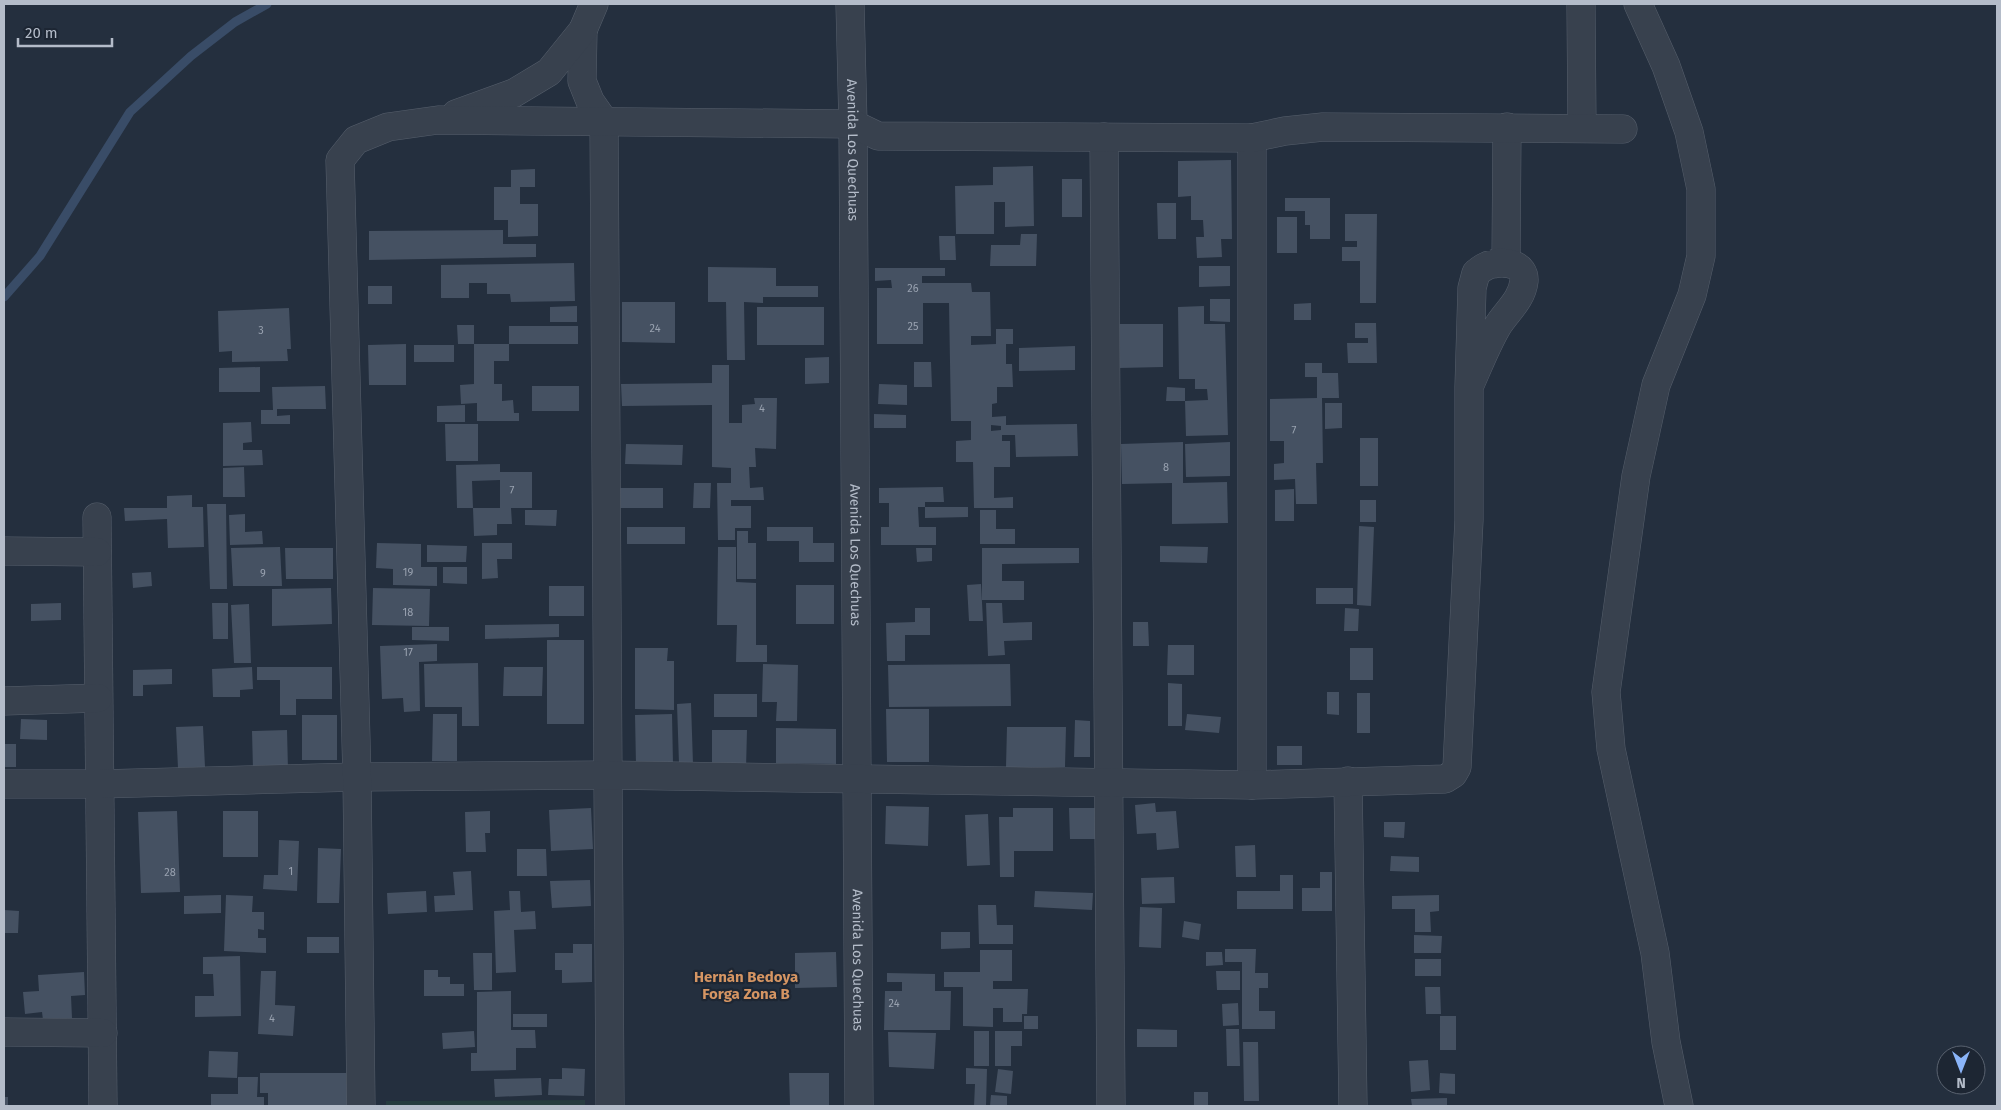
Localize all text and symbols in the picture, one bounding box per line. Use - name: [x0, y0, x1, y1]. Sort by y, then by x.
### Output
- scale bar: [18, 15, 111, 47]
- text: 20 m: [25, 24, 58, 42]
- street label: Avenida Los Quechuas: [843, 79, 862, 222]
- house number: 26: [907, 282, 919, 295]
- house number: 25: [908, 320, 919, 333]
- house number: 24: [650, 322, 661, 335]
- house number: 3: [258, 324, 264, 337]
- house number: 4: [759, 402, 765, 415]
- house number: 7: [1292, 424, 1297, 437]
- house number: 8: [1163, 461, 1169, 474]
- house number: 7: [510, 484, 515, 497]
- street label: Avenida Los Quechuas: [847, 484, 865, 626]
- house number: 19: [403, 566, 413, 579]
- house number: 9: [260, 567, 266, 580]
- house number: 18: [403, 606, 413, 619]
- house number: 17: [403, 646, 413, 659]
- house number: 1: [289, 865, 293, 878]
- house number: 28: [164, 866, 176, 879]
- street label: Avenida Los Quechuas: [849, 889, 867, 1031]
- district label: Hernán Bedoya Forga Zona B: [694, 968, 798, 1003]
- house number: 24: [889, 997, 900, 1010]
- house number: 4: [269, 1012, 275, 1025]
- north arrow: [1936, 1045, 1986, 1095]
- text: N: [1956, 1074, 1966, 1091]

